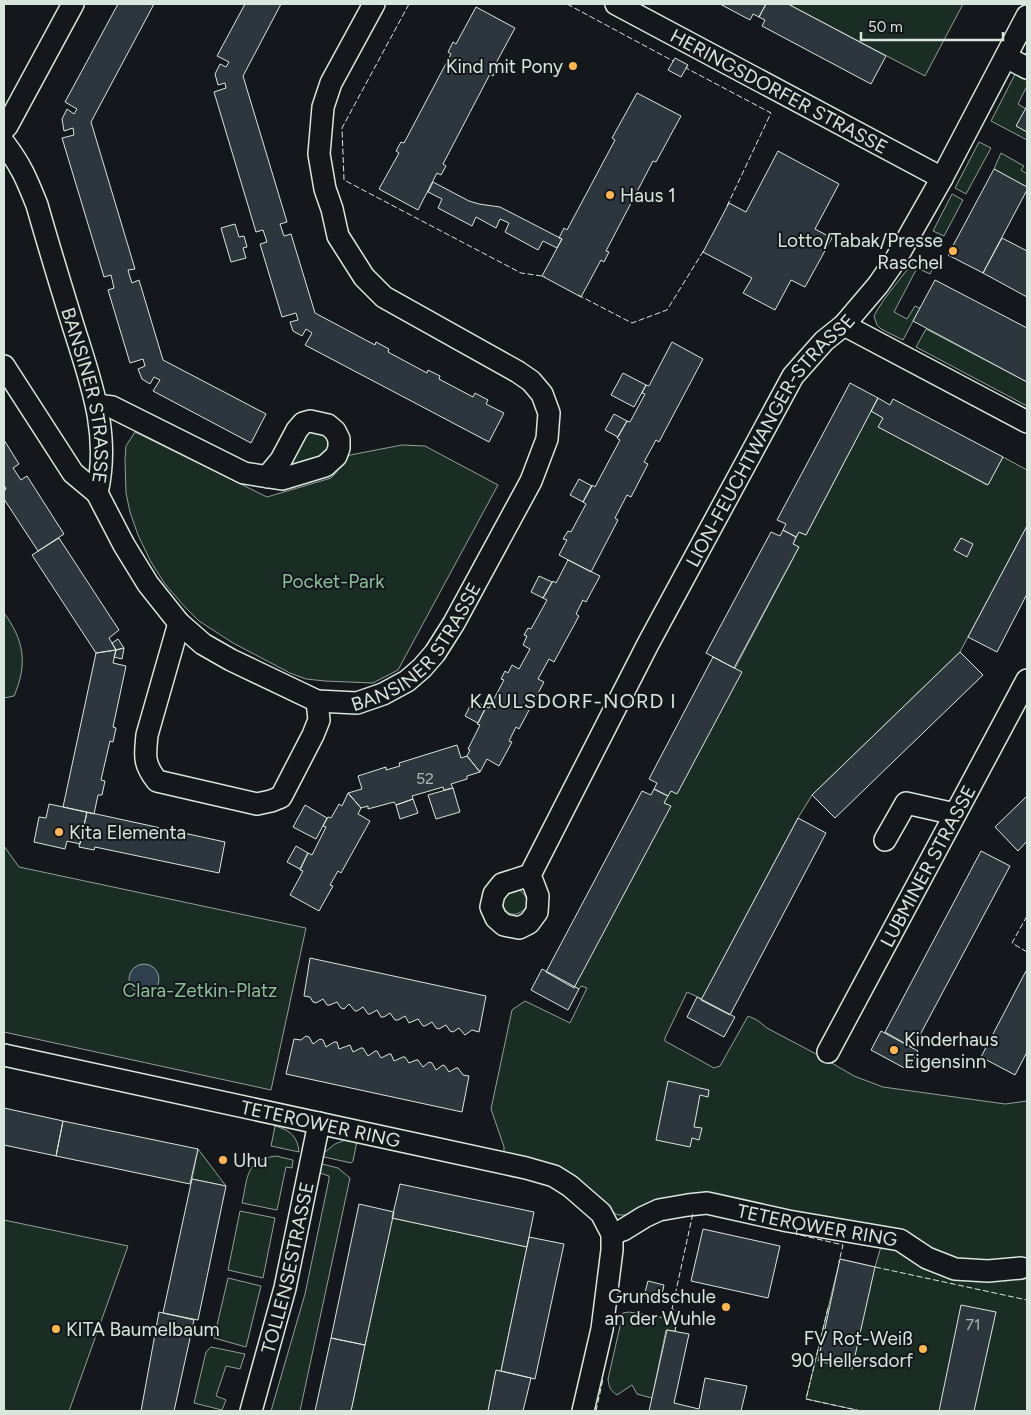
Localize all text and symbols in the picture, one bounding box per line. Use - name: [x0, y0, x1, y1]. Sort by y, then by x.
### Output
- scale bar: [861, 10, 1004, 42]
- text: 50 m: [868, 18, 903, 36]
- street label: HERINGSDORFER STRASSE: [667, 24, 892, 158]
- place label: Kind mit Pony: [446, 55, 563, 78]
- marker: Kind mit Pony: [567, 60, 579, 72]
- place label: Haus 1: [620, 184, 676, 207]
- marker: Haus 1: [604, 189, 616, 201]
- place label: Lotto/Tabak/Presse Raschel: [777, 229, 943, 274]
- marker: Lotto/Tabak/Presse Raschel: [947, 245, 959, 257]
- street label: BANSINER STRASSE: [57, 305, 113, 485]
- street label: LION-FEUCHTWANGER-STRASSE: [681, 309, 860, 571]
- park label: Pocket-Park: [282, 570, 385, 593]
- street label: BANSINER STRASSE: [348, 578, 485, 716]
- district label: KAULSDORF-NORD I: [469, 689, 677, 713]
- house number: 52: [416, 769, 434, 788]
- street label: LUBMINER STRASSE: [875, 781, 980, 951]
- place label: Kita Elementa: [69, 821, 186, 844]
- marker: Kita Elementa: [53, 826, 65, 838]
- park label: Clara-Zetkin-Platz: [123, 979, 277, 1002]
- place label: Kinderhaus Eigensinn: [904, 1028, 998, 1073]
- marker: Kinderhaus Eigensinn: [888, 1044, 900, 1056]
- street label: TETEROWER RING: [239, 1095, 402, 1152]
- place label: Uhu: [233, 1149, 268, 1172]
- marker: Uhu: [217, 1154, 229, 1166]
- street label: TOLLENSESTRASSE: [256, 1180, 318, 1356]
- street label: TETEROWER RING: [735, 1199, 899, 1251]
- place label: Grundschule an der Wuhle: [604, 1285, 716, 1330]
- marker: Grundschule an der Wuhle: [720, 1301, 732, 1313]
- house number: 71: [965, 1315, 981, 1334]
- place label: KITA Baumelbaum: [66, 1318, 220, 1341]
- marker: KITA Baumelbaum: [50, 1323, 62, 1335]
- place label: FV Rot-Weiß 90 Hellersdorf: [791, 1327, 913, 1372]
- marker: FV Rot-Weiß 90 Hellersdorf: [917, 1343, 929, 1355]

